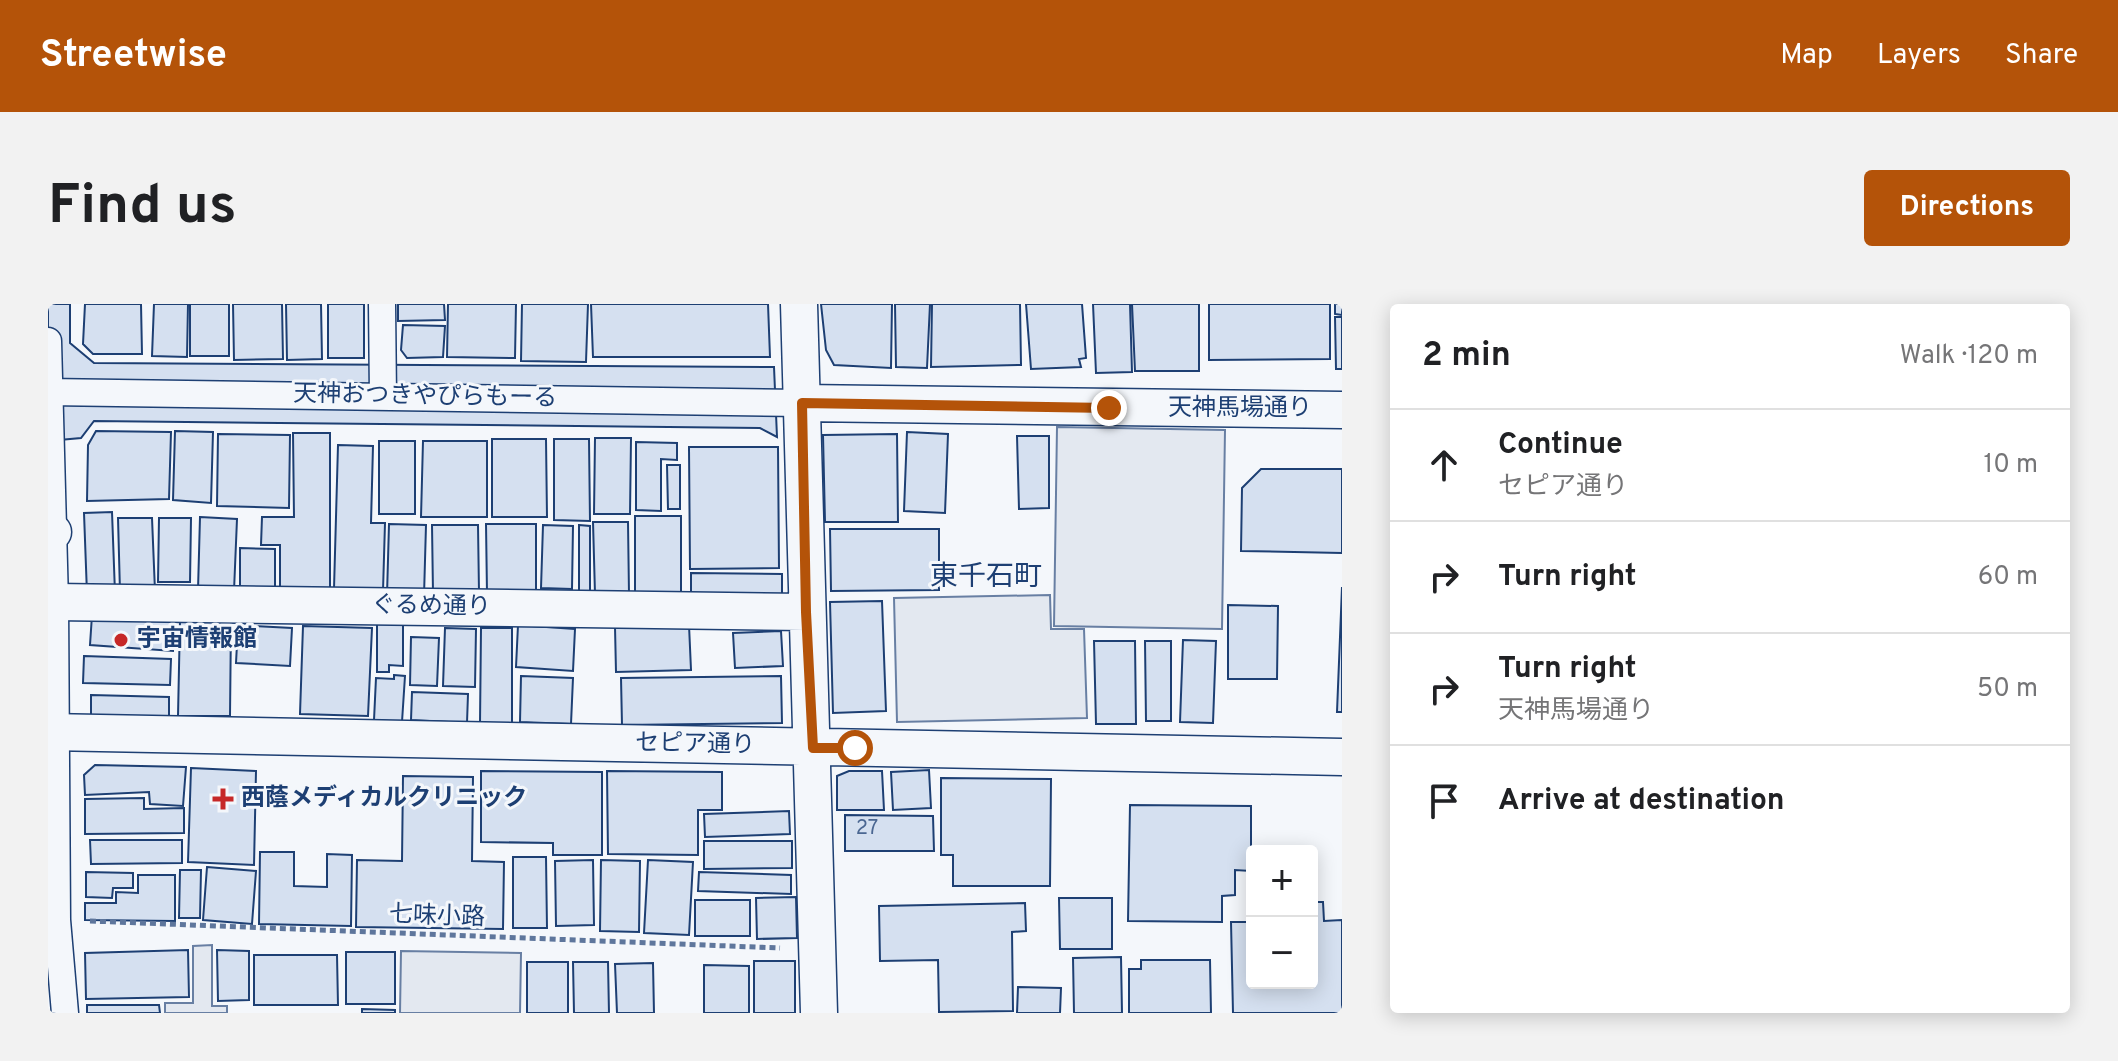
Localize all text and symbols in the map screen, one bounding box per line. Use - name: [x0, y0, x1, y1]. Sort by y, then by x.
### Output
- text: Streetwise: [40, 32, 227, 81]
- text: Map: [1780, 38, 1833, 74]
- text: Layers: [1877, 38, 1961, 74]
- text: Share: [2005, 38, 2078, 74]
- button: Directions: [1864, 170, 2070, 246]
- text: Find us: [48, 173, 237, 243]
- text: 2 min: [1422, 335, 1511, 378]
- text: Walk · 120 m: [1900, 340, 2038, 373]
- street label: 天神おつきやぴらもーる: [293, 380, 557, 414]
- route end: [1091, 390, 1127, 426]
- street label: 天神馬場通り: [1168, 394, 1312, 424]
- text: Continue: [1498, 427, 1623, 464]
- icon: ahead: [1422, 443, 1466, 487]
- text: 10 m: [1983, 449, 2038, 482]
- text: セピア通り: [1498, 471, 1628, 504]
- icon: right: [1422, 555, 1466, 599]
- text: Turn right: [1498, 559, 1636, 596]
- district label: 東千石町: [930, 560, 1042, 596]
- text: 60 m: [1978, 561, 2038, 594]
- street label: ぐるめ通り: [371, 591, 491, 623]
- place label: 宇宙情報館: [137, 625, 257, 655]
- marker: 宇宙情報館: [112, 631, 130, 649]
- text: Turn right: [1498, 651, 1636, 688]
- icon: right: [1422, 667, 1466, 711]
- text: 50 m: [1977, 673, 2038, 706]
- text: 天神馬場通り: [1498, 695, 1654, 728]
- street label: セピア通り: [635, 729, 755, 761]
- route start: [837, 730, 873, 766]
- icon: arrive: [1422, 779, 1466, 823]
- text: Arrive at destination: [1498, 783, 1784, 820]
- place label: 西蔭メディカルクリニック: [241, 784, 527, 814]
- marker: 西蔭メディカルクリニック: [212, 788, 234, 810]
- house number: 27: [856, 816, 878, 842]
- map controls: [1246, 845, 1318, 989]
- button: +: [1246, 845, 1318, 917]
- street label: 七味小路: [389, 900, 485, 934]
- button: −: [1246, 917, 1318, 989]

